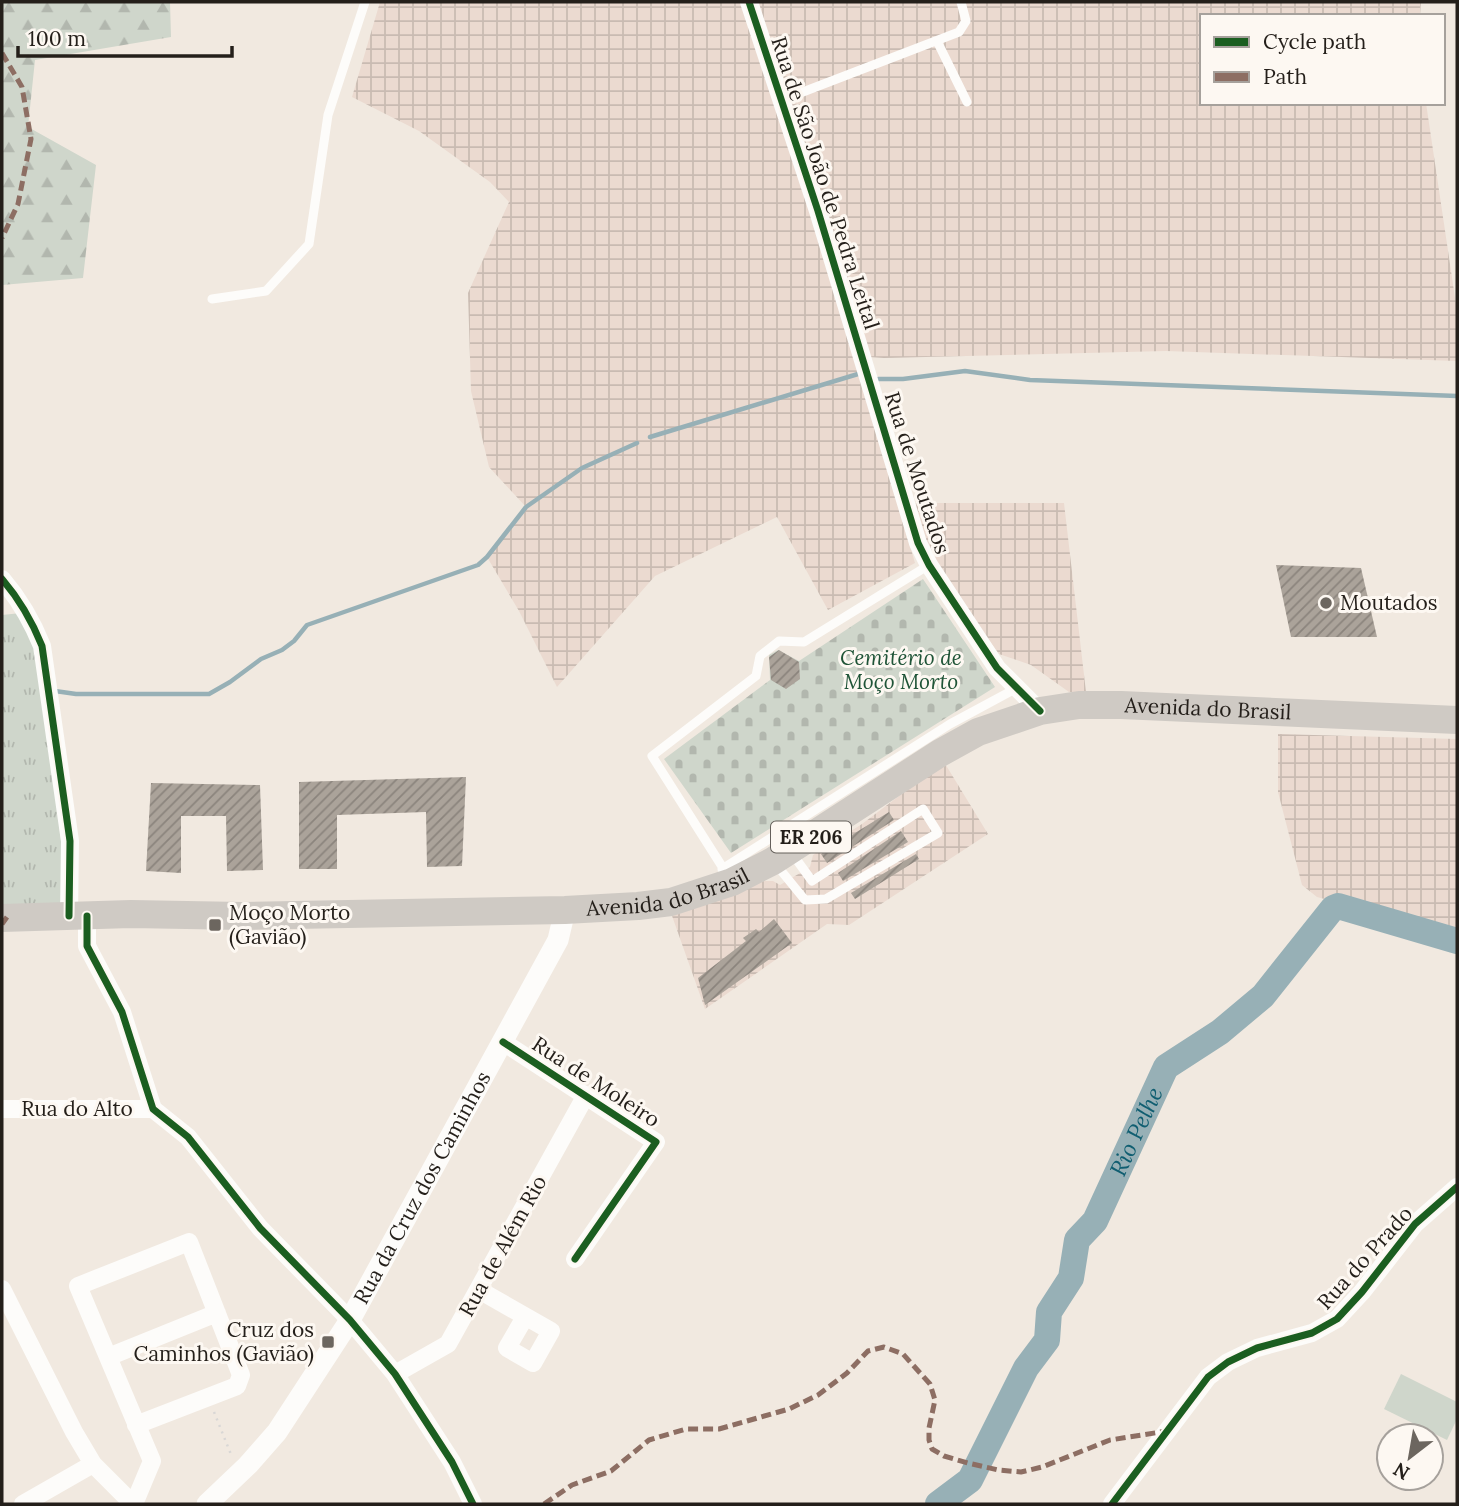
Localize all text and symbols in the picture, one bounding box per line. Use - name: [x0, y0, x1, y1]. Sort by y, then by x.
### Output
- scale bar: [18, 14, 231, 58]
- legend: [1200, 14, 1445, 105]
- text: 100 m: [28, 25, 86, 52]
- text: Cycle path: [1263, 28, 1366, 55]
- street label: Rua de São João de Pedra Leital: [765, 33, 886, 333]
- text: Path: [1263, 63, 1307, 90]
- street label: Rua de Moutados: [879, 388, 956, 557]
- place label: Moutados: [1340, 589, 1437, 616]
- marker: Moutados: [1318, 595, 1334, 611]
- park label: Cemitério de Moço Morto: [840, 644, 962, 695]
- street label: Avenida do Brasil: [1123, 691, 1292, 726]
- road number: ER 206: [771, 822, 851, 852]
- street label: Avenida do Brasil: [585, 861, 754, 922]
- place label: Moço Morto (Gavião): [229, 899, 350, 950]
- marker: Moço Morto (Gavião): [207, 917, 223, 933]
- street label: Rua de Moleiro: [527, 1030, 665, 1133]
- street label: Rua da Cruz dos Caminhos: [347, 1066, 497, 1309]
- water label: Rio Pelhe: [1103, 1082, 1169, 1180]
- street label: Rua do Alto: [21, 1095, 133, 1122]
- street label: Rua de Além Rio: [453, 1170, 553, 1321]
- street label: Rua do Prado: [1311, 1200, 1418, 1315]
- place label: Cruz dos Caminhos (Gavião): [133, 1316, 314, 1367]
- marker: Cruz dos Caminhos (Gavião): [320, 1334, 336, 1350]
- north arrow: [1375, 1422, 1445, 1492]
- text: N: [1389, 1457, 1414, 1486]

